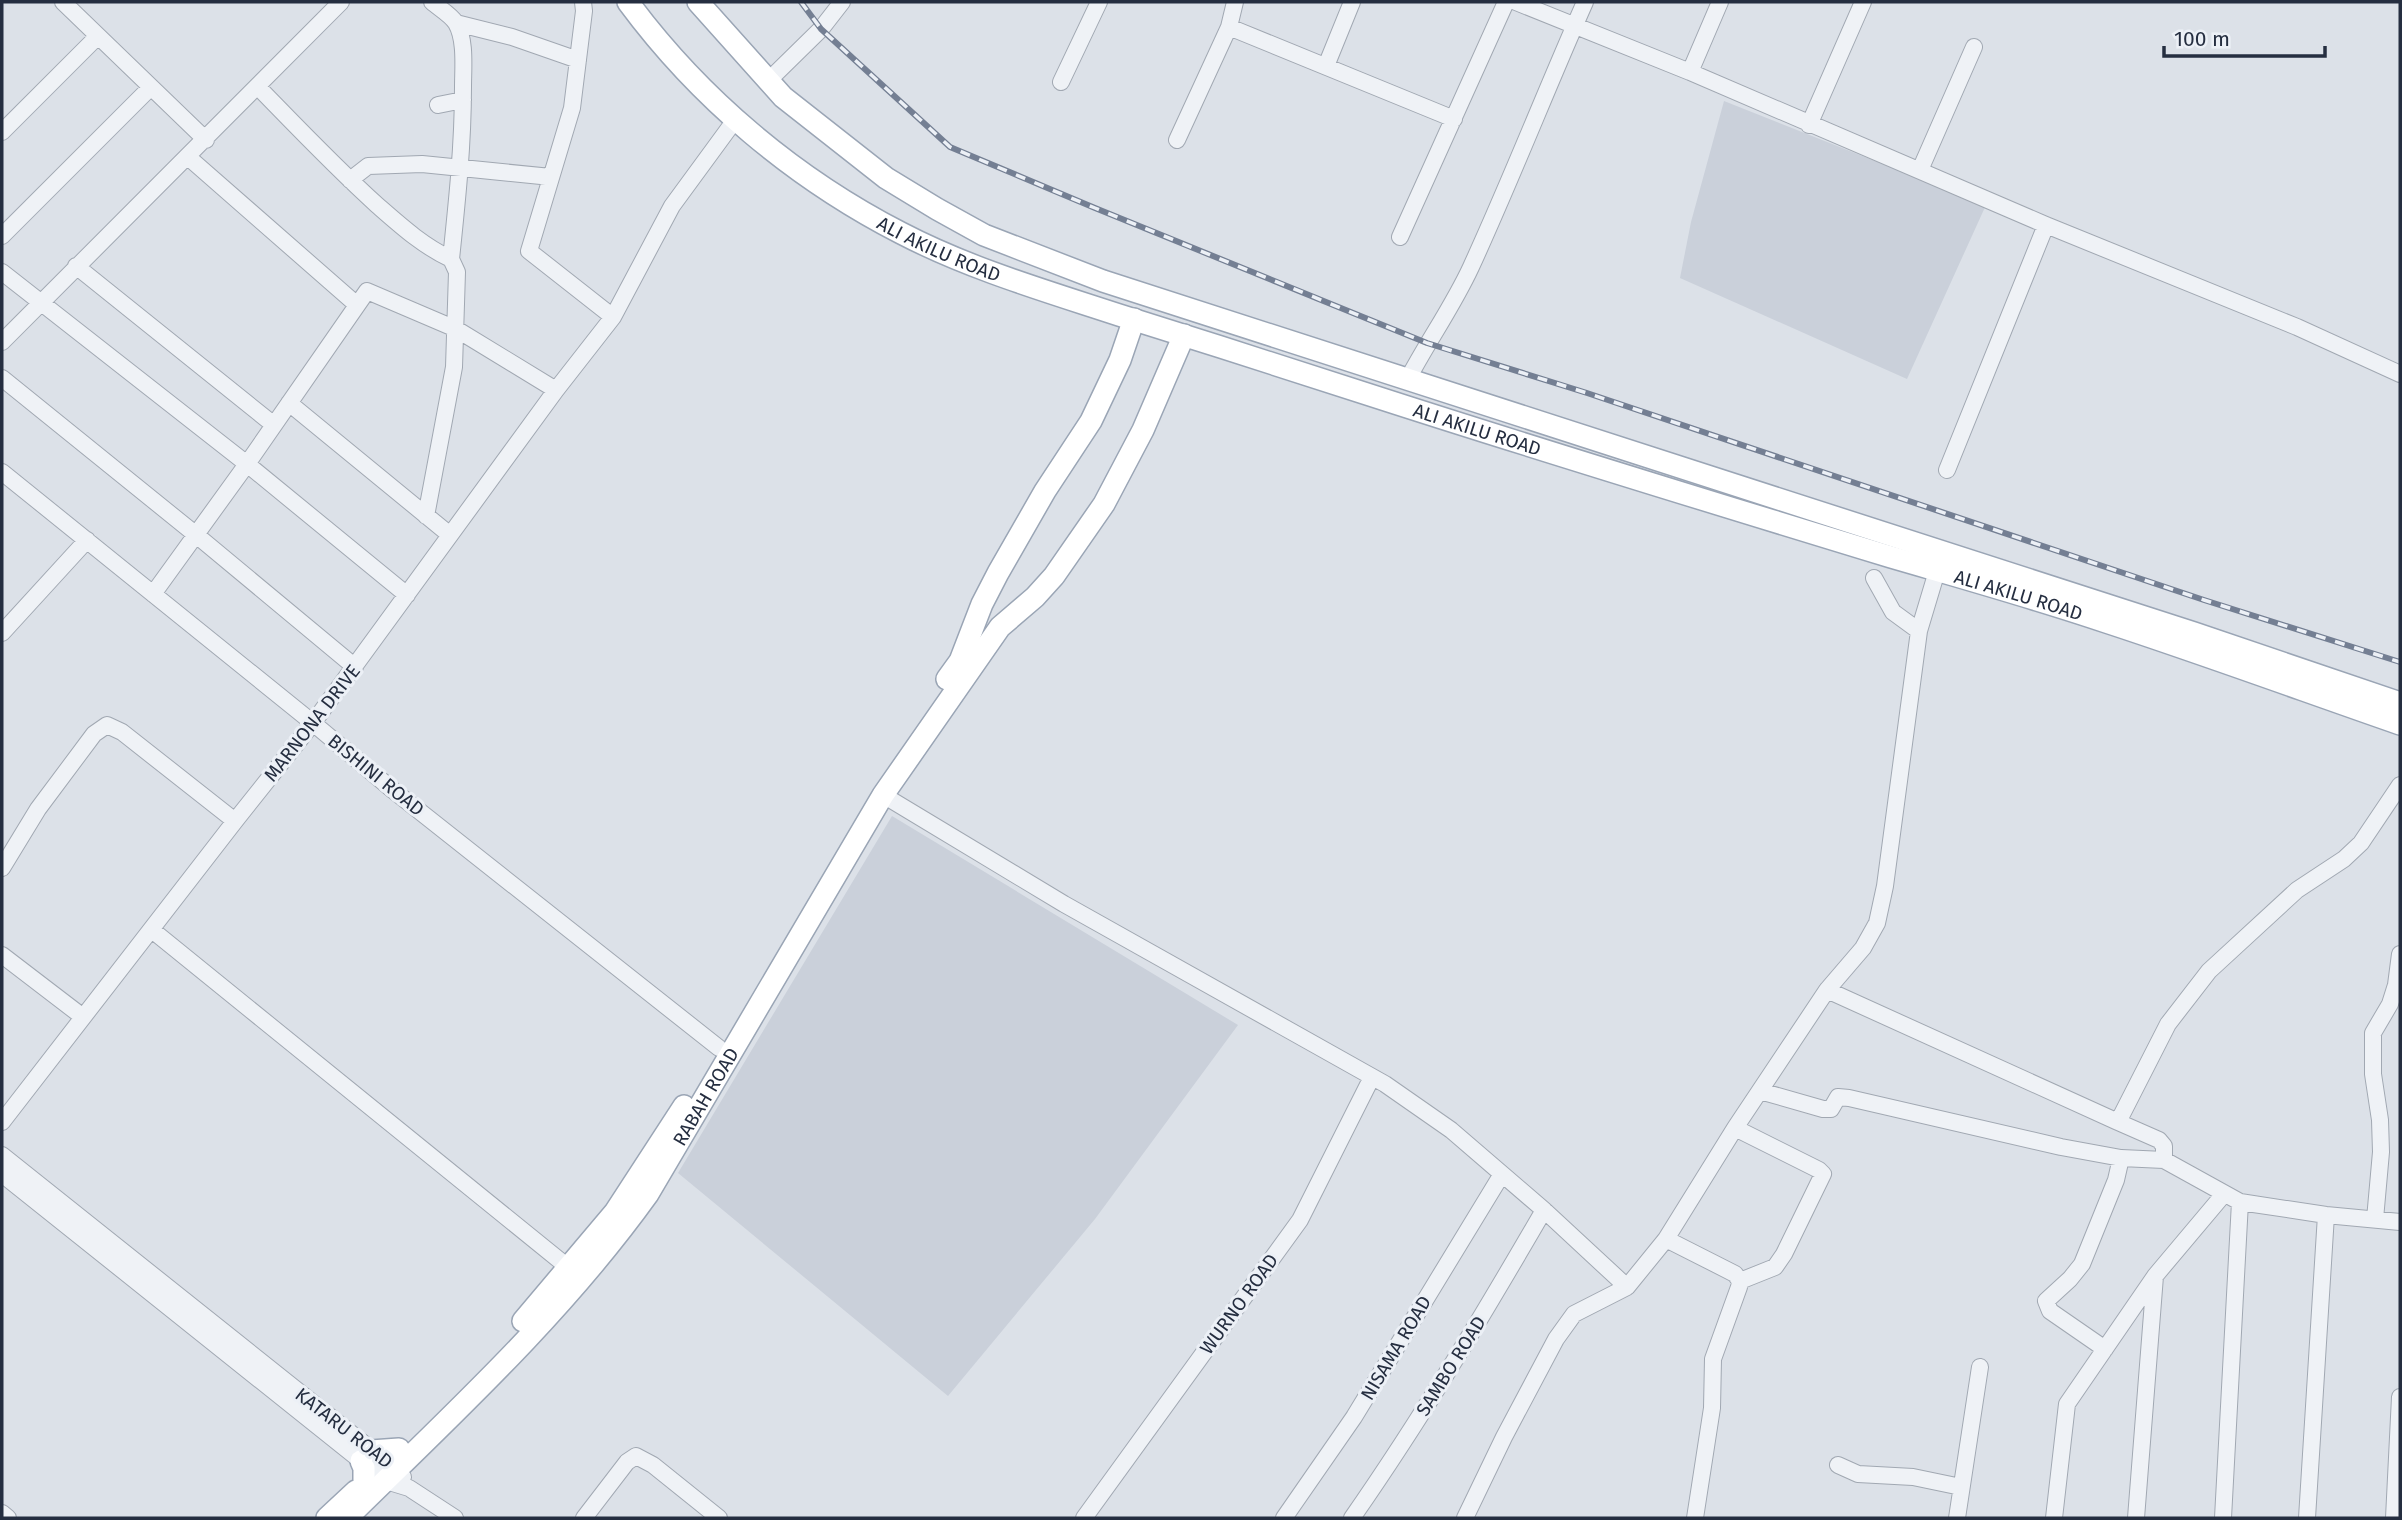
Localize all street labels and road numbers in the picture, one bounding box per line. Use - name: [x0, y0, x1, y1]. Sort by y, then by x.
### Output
- street label: ALI AKILU ROAD: [873, 211, 1004, 286]
- street label: ALI AKILU ROAD: [1411, 398, 1544, 460]
- street label: ALI AKILU ROAD: [1952, 565, 2086, 625]
- street label: MARNONA DRIVE: [259, 660, 365, 786]
- street label: BISHINI ROAD: [323, 729, 429, 821]
- street label: RABAH ROAD: [668, 1043, 743, 1150]
- street label: WURNO ROAD: [1195, 1249, 1283, 1359]
- street label: NISAMA ROAD: [1356, 1292, 1436, 1404]
- street label: SAMBO ROAD: [1411, 1312, 1491, 1420]
- street label: KATARU ROAD: [291, 1383, 397, 1473]

